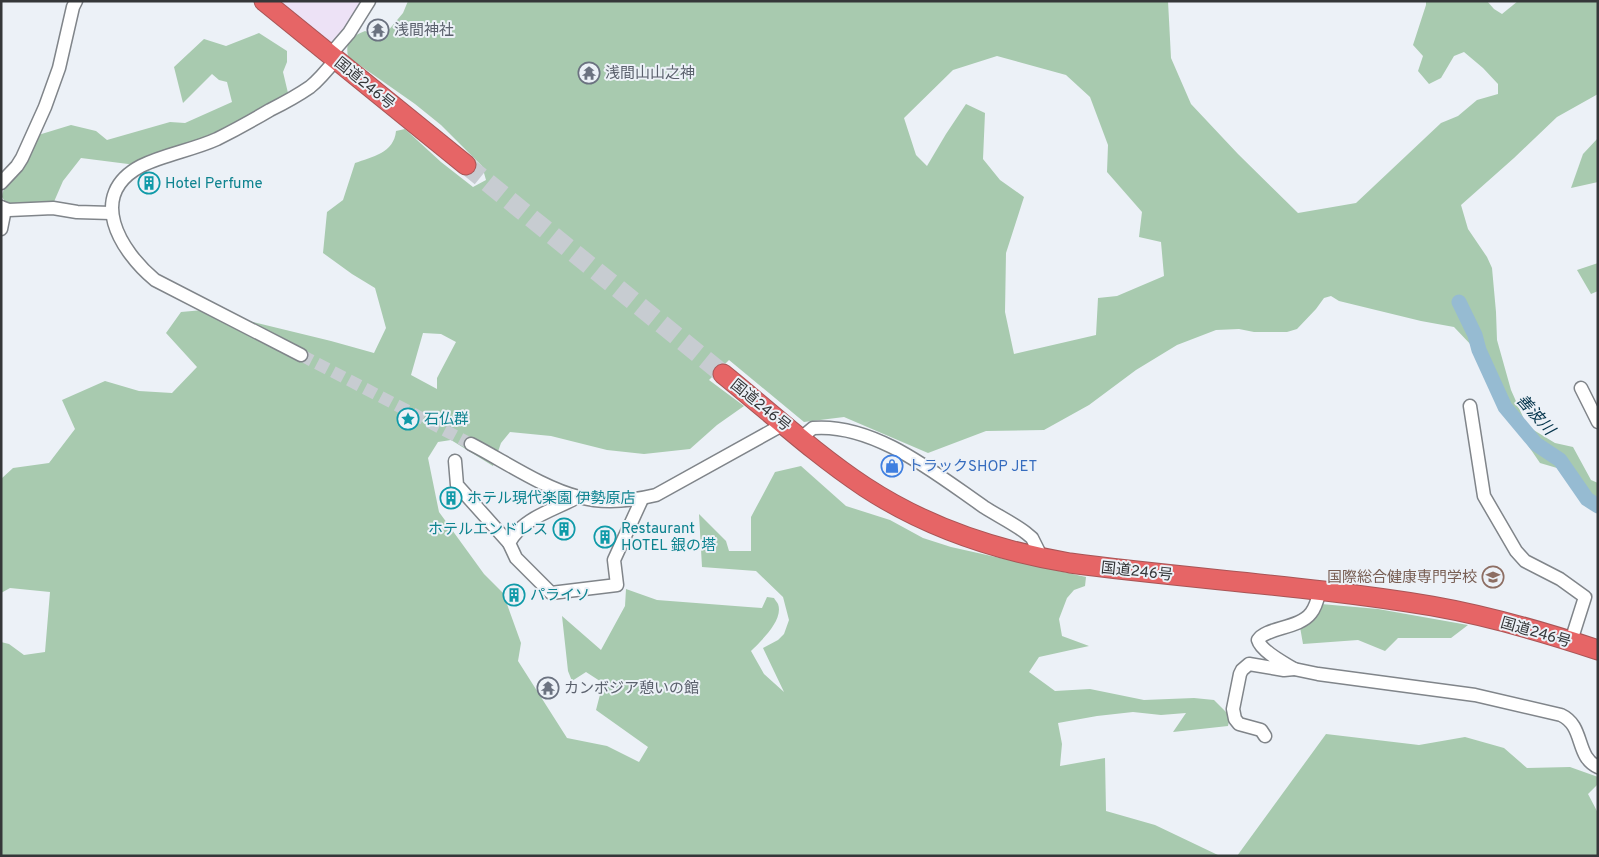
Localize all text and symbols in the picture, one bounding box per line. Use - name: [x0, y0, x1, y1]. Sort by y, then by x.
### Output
- temple icon: 浅間神社: [366, 18, 390, 42]
- place label: 浅間神社: [394, 21, 454, 41]
- street label: 国道246号: [330, 54, 398, 114]
- temple icon: 浅間山山之神: [577, 61, 601, 85]
- place label: 浅間山山之神: [605, 64, 695, 84]
- building icon: Hotel Perfume: [137, 171, 161, 195]
- place label: Hotel Perfume: [165, 175, 263, 194]
- street label: 国道246号: [726, 376, 794, 436]
- water label: 善波川: [1511, 391, 1559, 441]
- place icon: 石仏群: [396, 407, 420, 431]
- place label: 石仏群: [424, 411, 469, 430]
- shop icon: トラックSHOP JET: [880, 454, 904, 478]
- place label: トラックSHOP JET: [908, 458, 1037, 477]
- building icon: ホテル現代楽園 伊勢原店: [439, 486, 463, 510]
- place label: ホテル現代楽園 伊勢原店: [467, 489, 636, 509]
- building icon: ホテルエンドレス: [552, 517, 576, 541]
- place label: Restaurant HOTEL 銀の塔: [621, 520, 716, 556]
- place label: ホテルエンドレス: [428, 521, 548, 540]
- building icon: Restaurant HOTEL 銀の塔: [593, 525, 617, 549]
- street label: 国道246号: [1100, 559, 1174, 586]
- school or university icon: 国際総合健康専門学校: [1481, 565, 1505, 589]
- place label: 国際総合健康専門学校: [1327, 569, 1477, 588]
- building icon: パライソ: [502, 583, 526, 607]
- place label: パライソ: [530, 587, 590, 606]
- street label: 国道246号: [1498, 614, 1573, 653]
- temple icon: カンボジア憩いの館: [536, 676, 560, 700]
- place label: カンボジア憩いの館: [564, 679, 699, 699]

